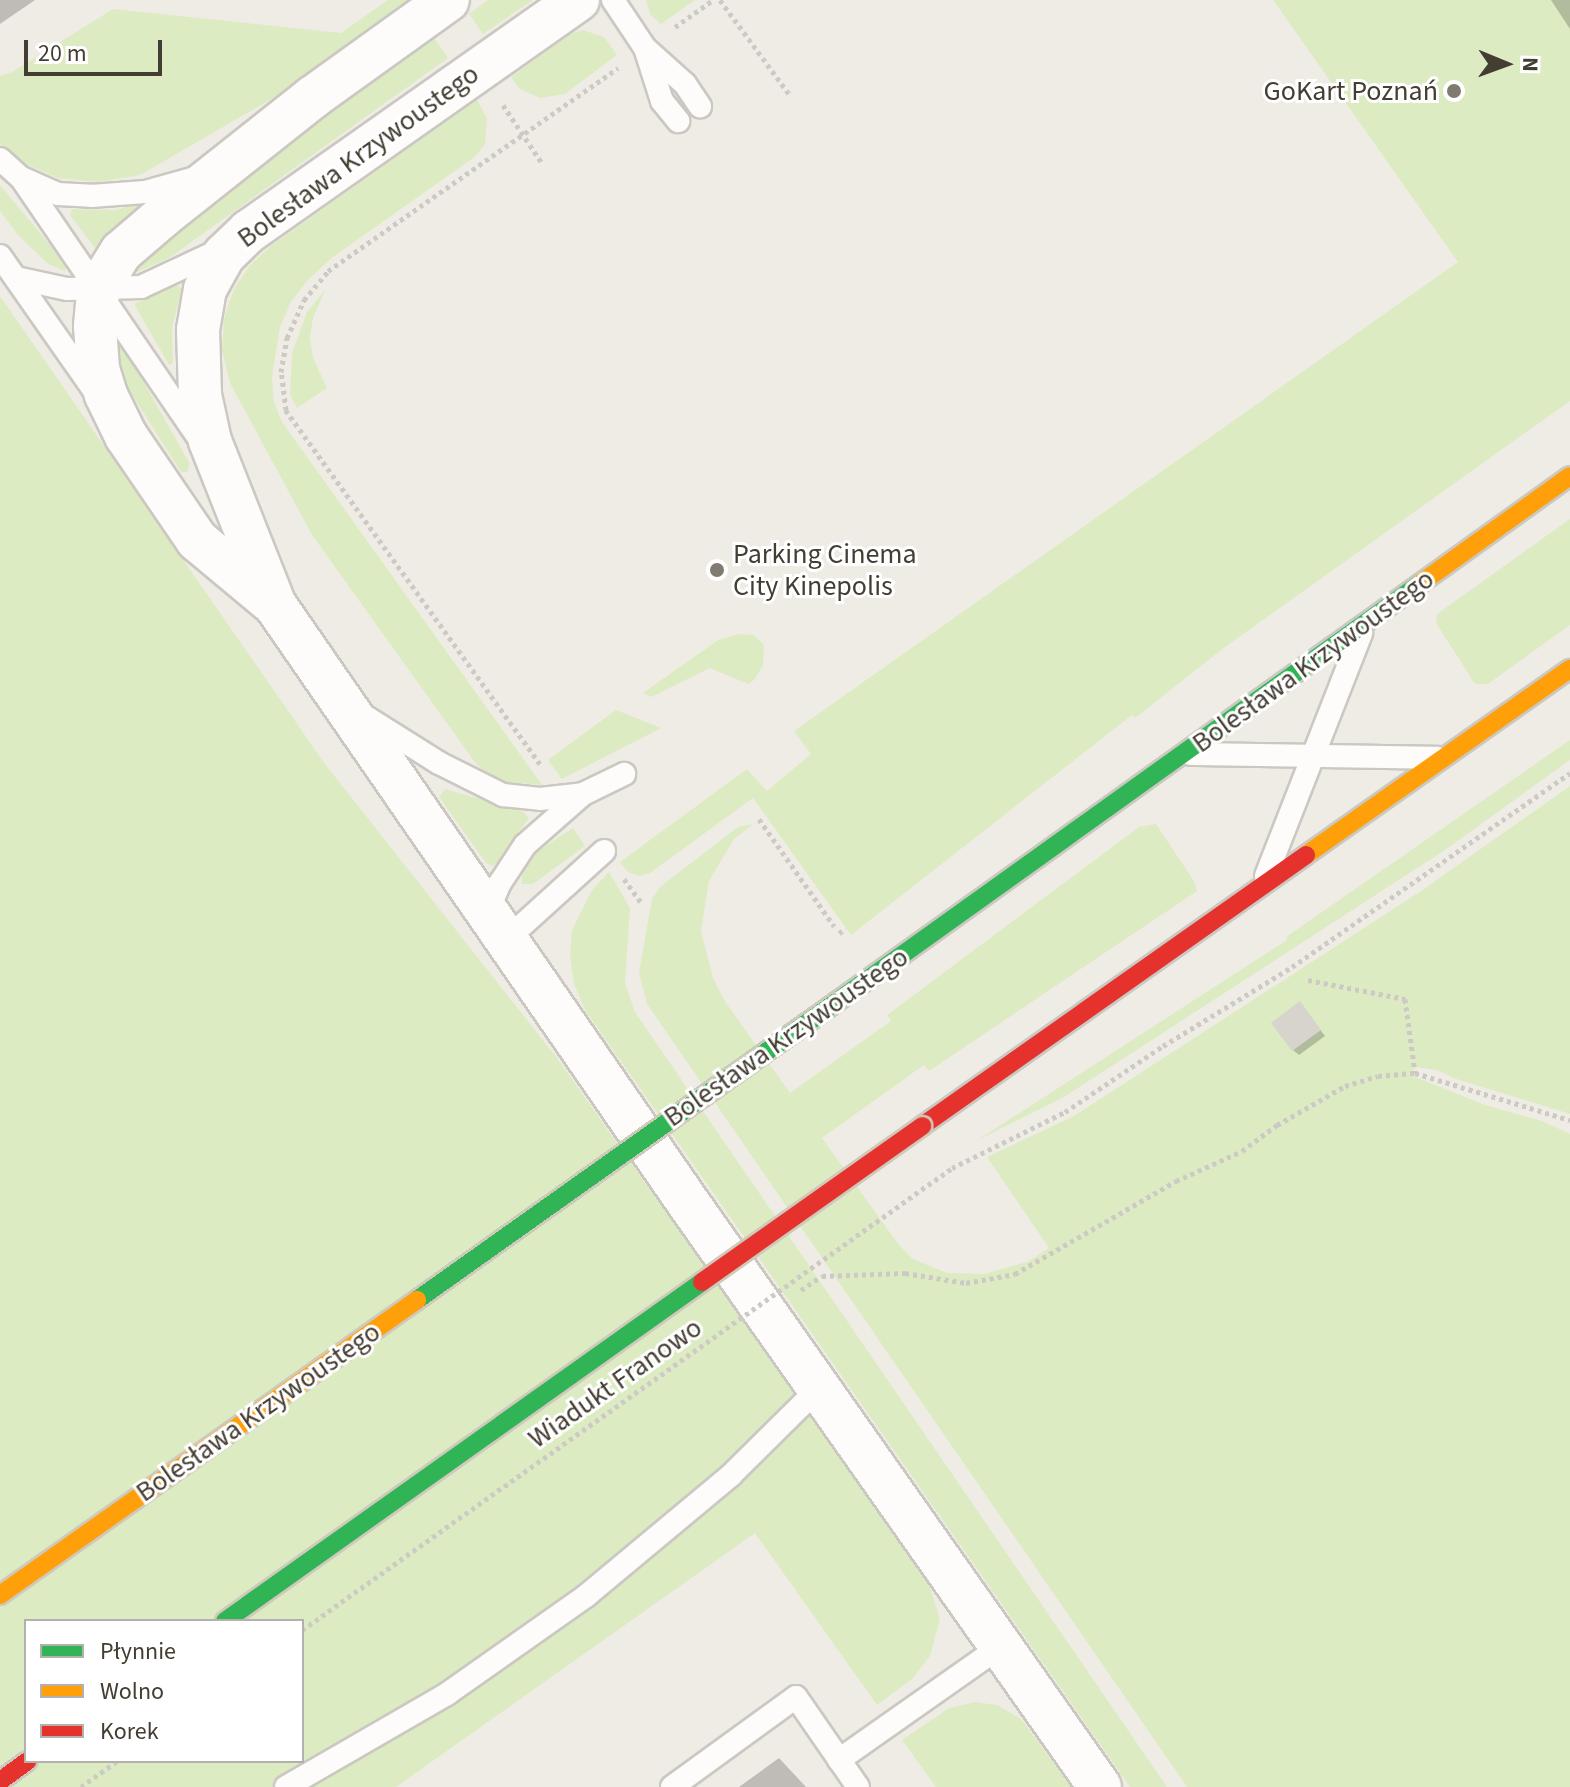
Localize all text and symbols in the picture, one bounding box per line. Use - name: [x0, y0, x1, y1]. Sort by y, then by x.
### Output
- scale bar: [28, 24, 166, 74]
- north arrow: [1466, 24, 1546, 104]
- text: 20 m: [38, 36, 87, 71]
- street label: Bolesława Krzywoustego: [231, 57, 485, 255]
- text: N: [1514, 57, 1546, 72]
- place label: GoKart Poznań: [1264, 74, 1438, 108]
- marker: GoKart Poznań: [1445, 82, 1463, 100]
- place label: Parking Cinema City Kinepolis: [733, 537, 917, 603]
- marker: Parking Cinema City Kinepolis: [708, 561, 726, 579]
- street label: Bolesława Krzywoustego: [1186, 562, 1440, 760]
- street label: Bolesława Krzywoustego: [657, 940, 915, 1134]
- street label: Wiadukt Franowo: [522, 1311, 708, 1455]
- street label: Bolesława Krzywoustego: [129, 1315, 387, 1509]
- legend: [24, 1619, 304, 1763]
- text: Płynnie: [100, 1634, 176, 1669]
- text: Wolno: [100, 1674, 164, 1709]
- text: Korek: [100, 1714, 159, 1749]

